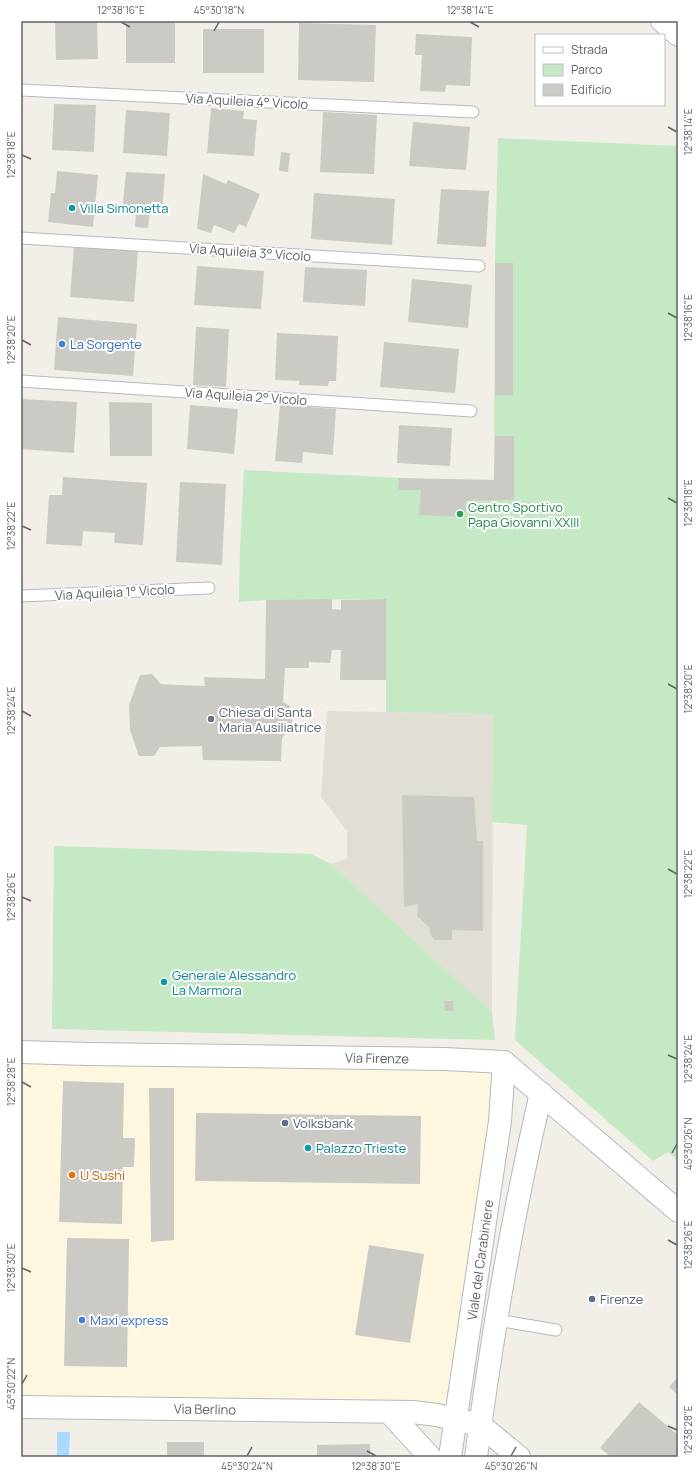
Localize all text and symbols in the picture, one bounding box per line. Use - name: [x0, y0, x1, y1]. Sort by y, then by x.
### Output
- text: 12°38'16"E: [97, 3, 145, 17]
- text: 45°30'18"N: [194, 3, 244, 17]
- text: 12°38'14"E: [447, 3, 494, 17]
- legend: [535, 34, 665, 106]
- text: Strada: [571, 41, 608, 58]
- text: Parco: [571, 61, 602, 78]
- text: Edificio: [571, 81, 611, 98]
- street label: Via Aquileia 4° Vicolo: [185, 89, 309, 113]
- text: 12°38'14"E: [681, 108, 695, 155]
- text: 12°38'18"E: [4, 131, 18, 178]
- place label: Villa Simonetta: [80, 199, 168, 217]
- marker: Villa Simonetta: [67, 203, 77, 213]
- street label: Via Aquileia 3° Vicolo: [188, 239, 312, 265]
- text: 12°38'16"E: [681, 294, 695, 342]
- text: 12°38'20"E: [4, 315, 18, 365]
- place label: La Sorgente: [70, 335, 142, 353]
- marker: La Sorgente: [57, 339, 67, 349]
- street label: Via Aquileia 2° Vicolo: [184, 383, 308, 409]
- text: 12°38'18"E: [681, 479, 695, 526]
- place label: Centro Sportivo Papa Giovanni XXIII: [468, 498, 579, 531]
- text: 12°38'22"E: [4, 501, 18, 550]
- marker: Centro Sportivo Papa Giovanni XXIII: [455, 509, 465, 519]
- street label: Via Aquileia 1° Vicolo: [55, 580, 176, 604]
- text: 12°38'20"E: [681, 664, 695, 714]
- text: 12°38'24"E: [4, 687, 18, 735]
- place label: Chiesa di Santa Maria Ausiliatrice: [219, 703, 322, 736]
- marker: Chiesa di Santa Maria Ausiliatrice: [206, 714, 216, 724]
- text: 12°38'22"E: [681, 849, 695, 898]
- text: 12°38'26"E: [4, 872, 18, 922]
- place label: Generale Alessandro La Marmora: [172, 966, 296, 999]
- marker: Generale Alessandro La Marmora: [159, 977, 169, 987]
- text: 12°38'24"E: [681, 1035, 695, 1083]
- street label: Via Firenze: [345, 1048, 409, 1068]
- text: 12°38'28"E: [4, 1057, 18, 1106]
- place label: Volksbank: [293, 1114, 354, 1132]
- marker: Volksbank: [280, 1118, 290, 1128]
- text: 45°30'26"N: [681, 1118, 695, 1170]
- place label: Palazzo Trieste: [316, 1139, 407, 1157]
- marker: Palazzo Trieste: [303, 1143, 313, 1153]
- place label: U Sushi: [80, 1166, 125, 1184]
- marker: U Sushi: [67, 1170, 77, 1180]
- street label: Viale del Carabiniere: [463, 1198, 497, 1321]
- text: 12°38'26"E: [681, 1220, 695, 1270]
- text: 12°38'30"E: [4, 1243, 18, 1292]
- place label: Firenze: [600, 1290, 644, 1308]
- marker: Firenze: [587, 1294, 597, 1304]
- place label: Maxi express: [90, 1311, 169, 1329]
- marker: Maxi express: [77, 1315, 87, 1325]
- text: 45°30'22"N: [4, 1358, 18, 1410]
- street label: Via Berlino: [174, 1399, 237, 1419]
- text: 12°38'28"E: [681, 1405, 695, 1454]
- text: 45°30'24"N: [221, 1459, 273, 1473]
- text: 12°38'30"E: [352, 1459, 401, 1473]
- text: 45°30'26"N: [485, 1459, 537, 1473]

